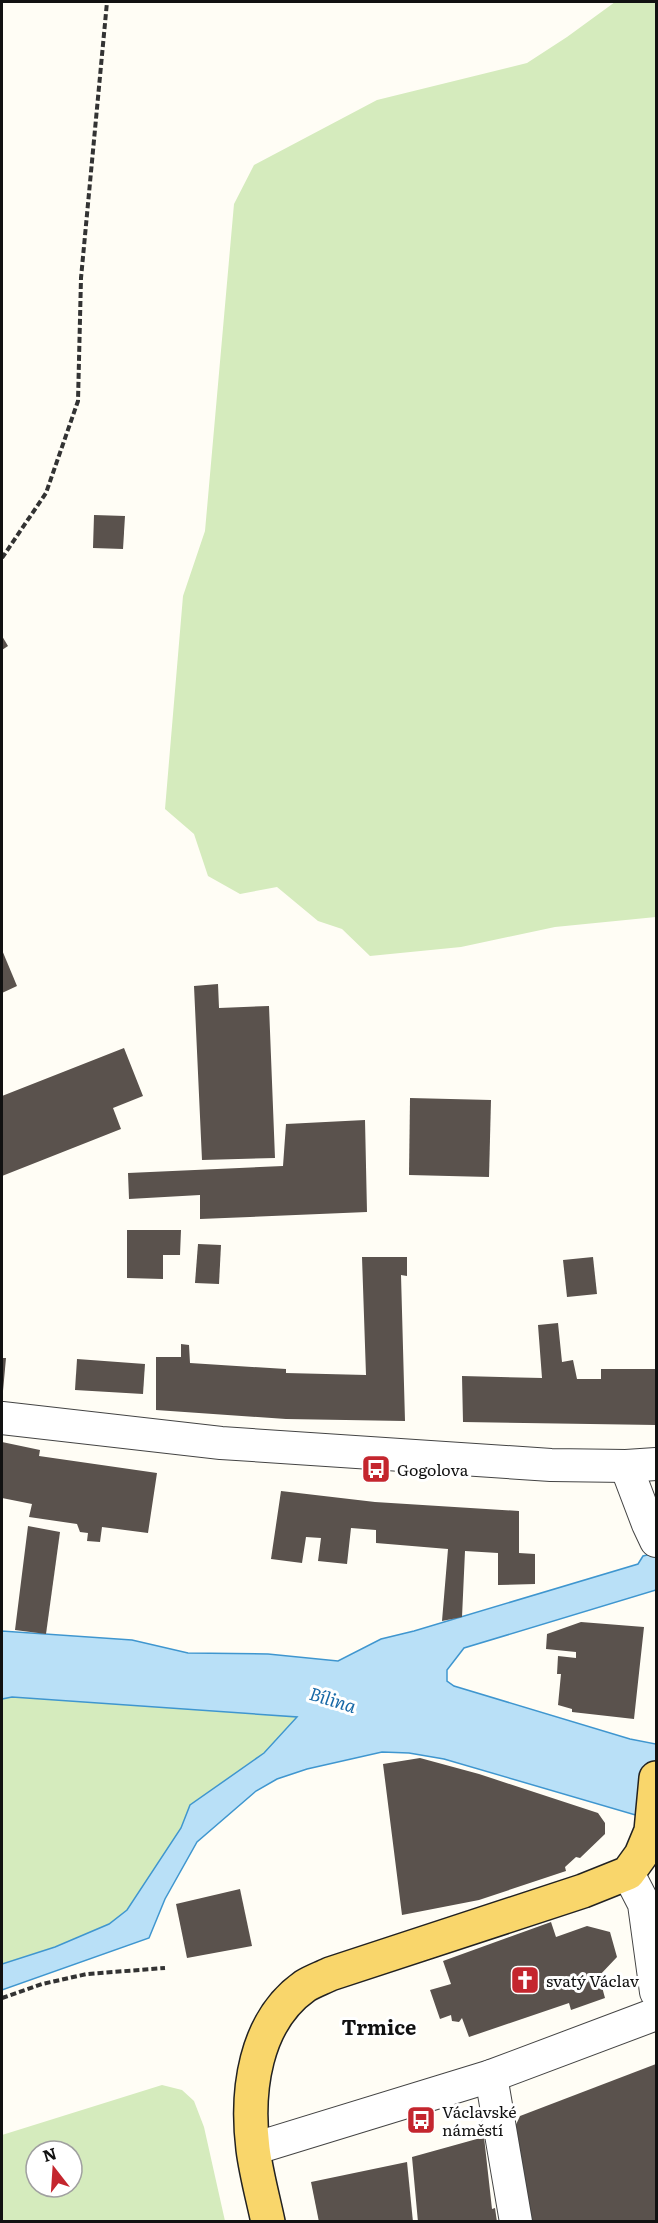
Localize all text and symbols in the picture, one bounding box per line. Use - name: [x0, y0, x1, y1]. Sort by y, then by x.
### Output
- bus stop icon: Gogolova: [360, 1453, 392, 1485]
- place label: Gogolova: [397, 1457, 469, 1481]
- water label: Bílina: [306, 1679, 360, 1719]
- church icon: svatý Václav: [509, 1964, 541, 1996]
- place label: svatý Václav: [546, 1968, 640, 1992]
- district label: Trmice: [342, 2011, 416, 2041]
- place label: Václavské náměstí: [442, 2099, 517, 2141]
- bus stop icon: Václavské náměstí: [405, 2104, 437, 2136]
- north arrow: [24, 2139, 84, 2199]
- text: N: [39, 2140, 59, 2167]

